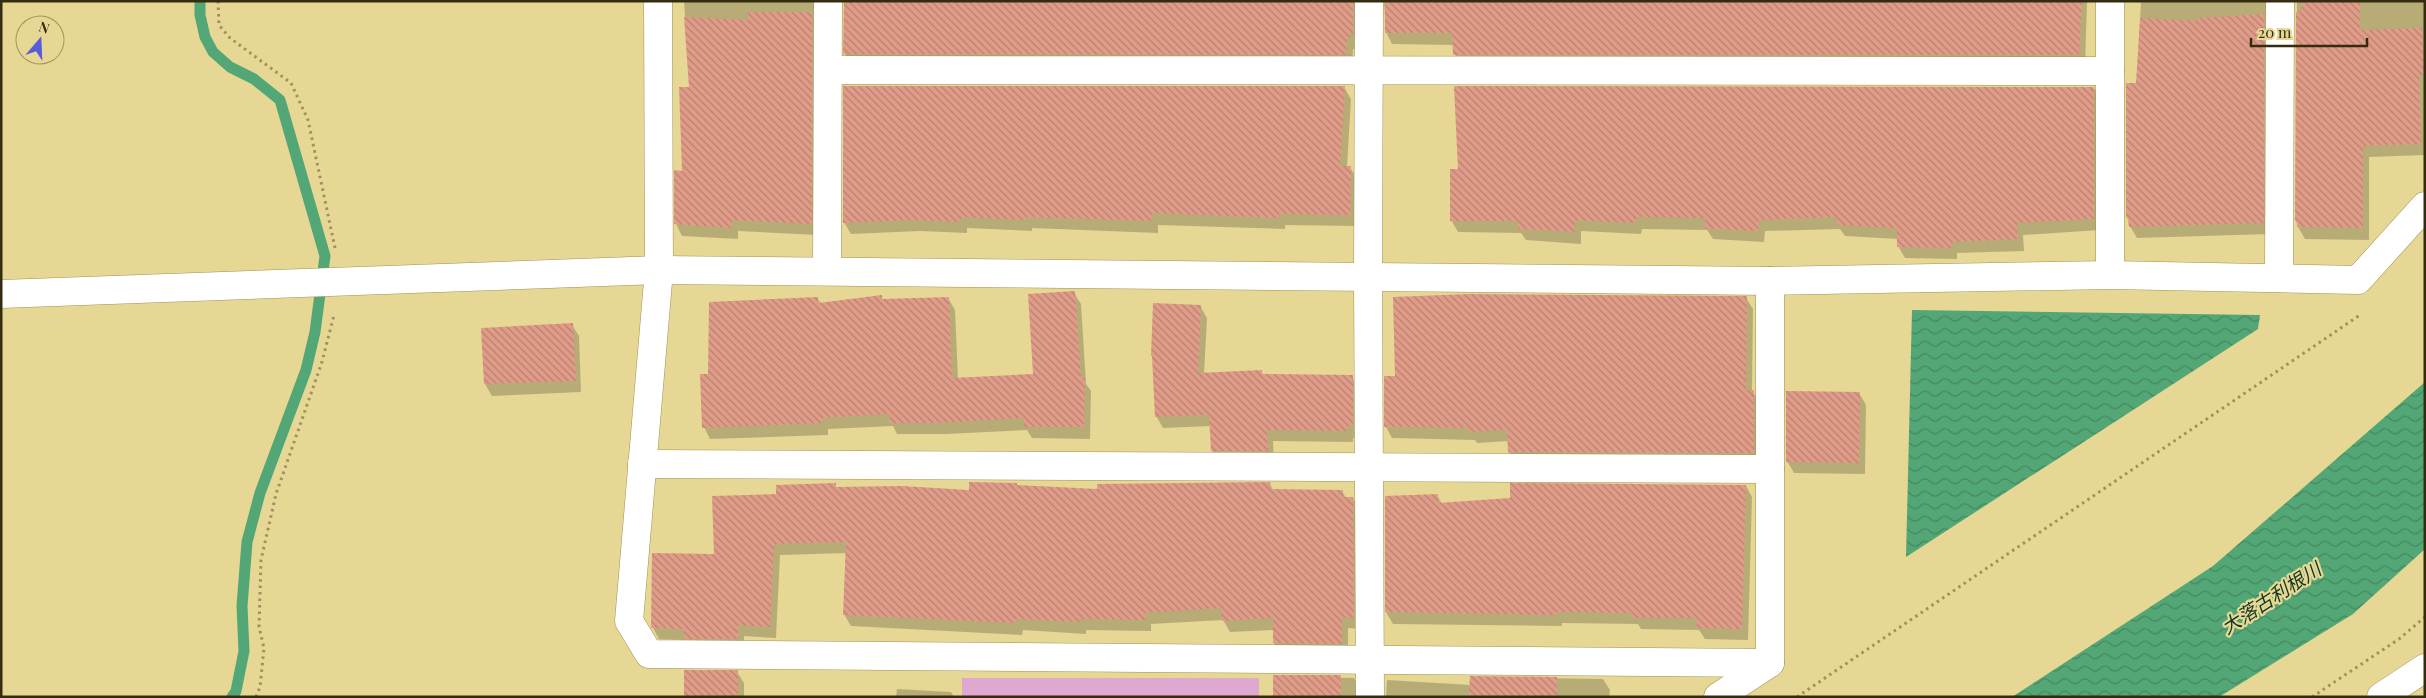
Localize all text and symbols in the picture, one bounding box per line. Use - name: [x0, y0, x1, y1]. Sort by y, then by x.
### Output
- north arrow: [15, 15, 65, 65]
- scale bar: [2251, 15, 2367, 47]
- text: N: [37, 17, 52, 38]
- text: 20 m: [2258, 22, 2292, 42]
- water label: 大落古利根川: [2216, 554, 2327, 639]

